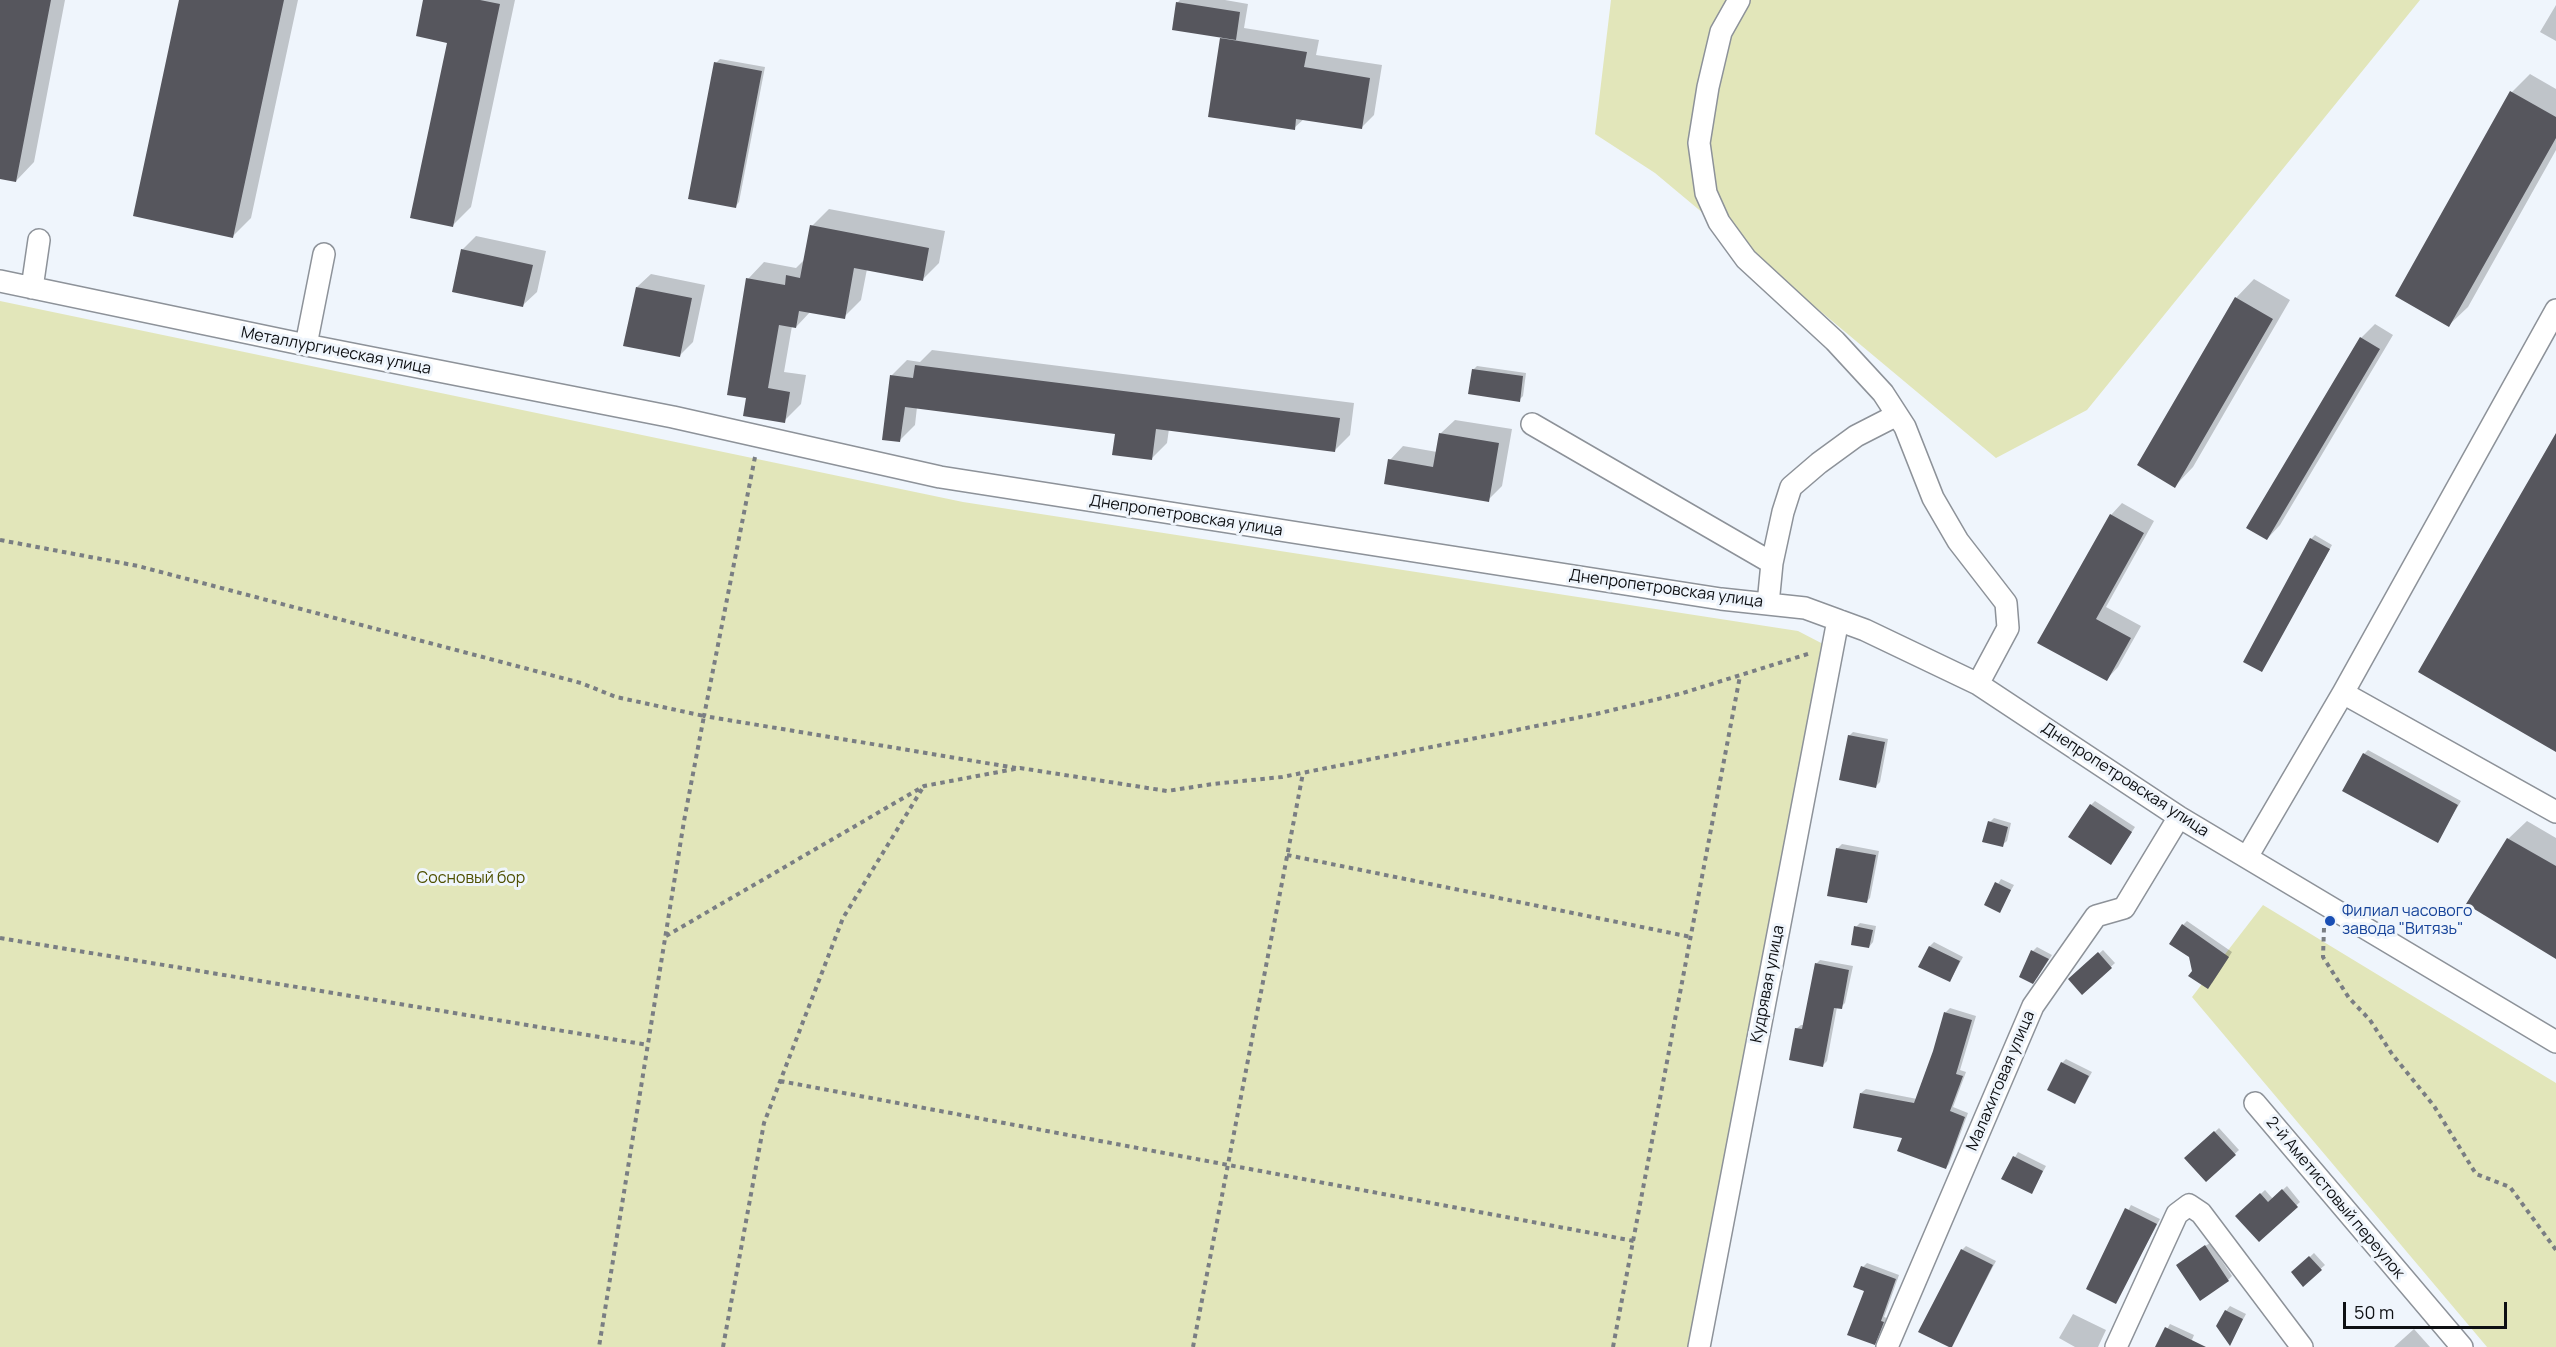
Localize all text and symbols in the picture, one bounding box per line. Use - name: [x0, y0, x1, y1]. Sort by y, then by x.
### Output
- street label: Металлургическая улица: [239, 323, 433, 379]
- street label: Днепропетровская улица: [1088, 491, 1284, 541]
- street label: Днепропетровская улица: [1568, 566, 1764, 612]
- street label: Днепропетровская улица: [2038, 719, 2212, 841]
- park label: Сосновый бор: [417, 869, 525, 889]
- place label: Филиал часового завода "Витязь": [2342, 902, 2473, 940]
- marker: Филиал часового завода "Витязь": [2323, 914, 2337, 928]
- street label: Кудрявая улица: [1747, 924, 1789, 1044]
- street label: Малахитовая улица: [1963, 1008, 2039, 1154]
- street label: 2-й Аметистовый переулок: [2262, 1113, 2408, 1283]
- scale bar: [2346, 1290, 2510, 1328]
- text: 50 m: [2354, 1300, 2394, 1324]

